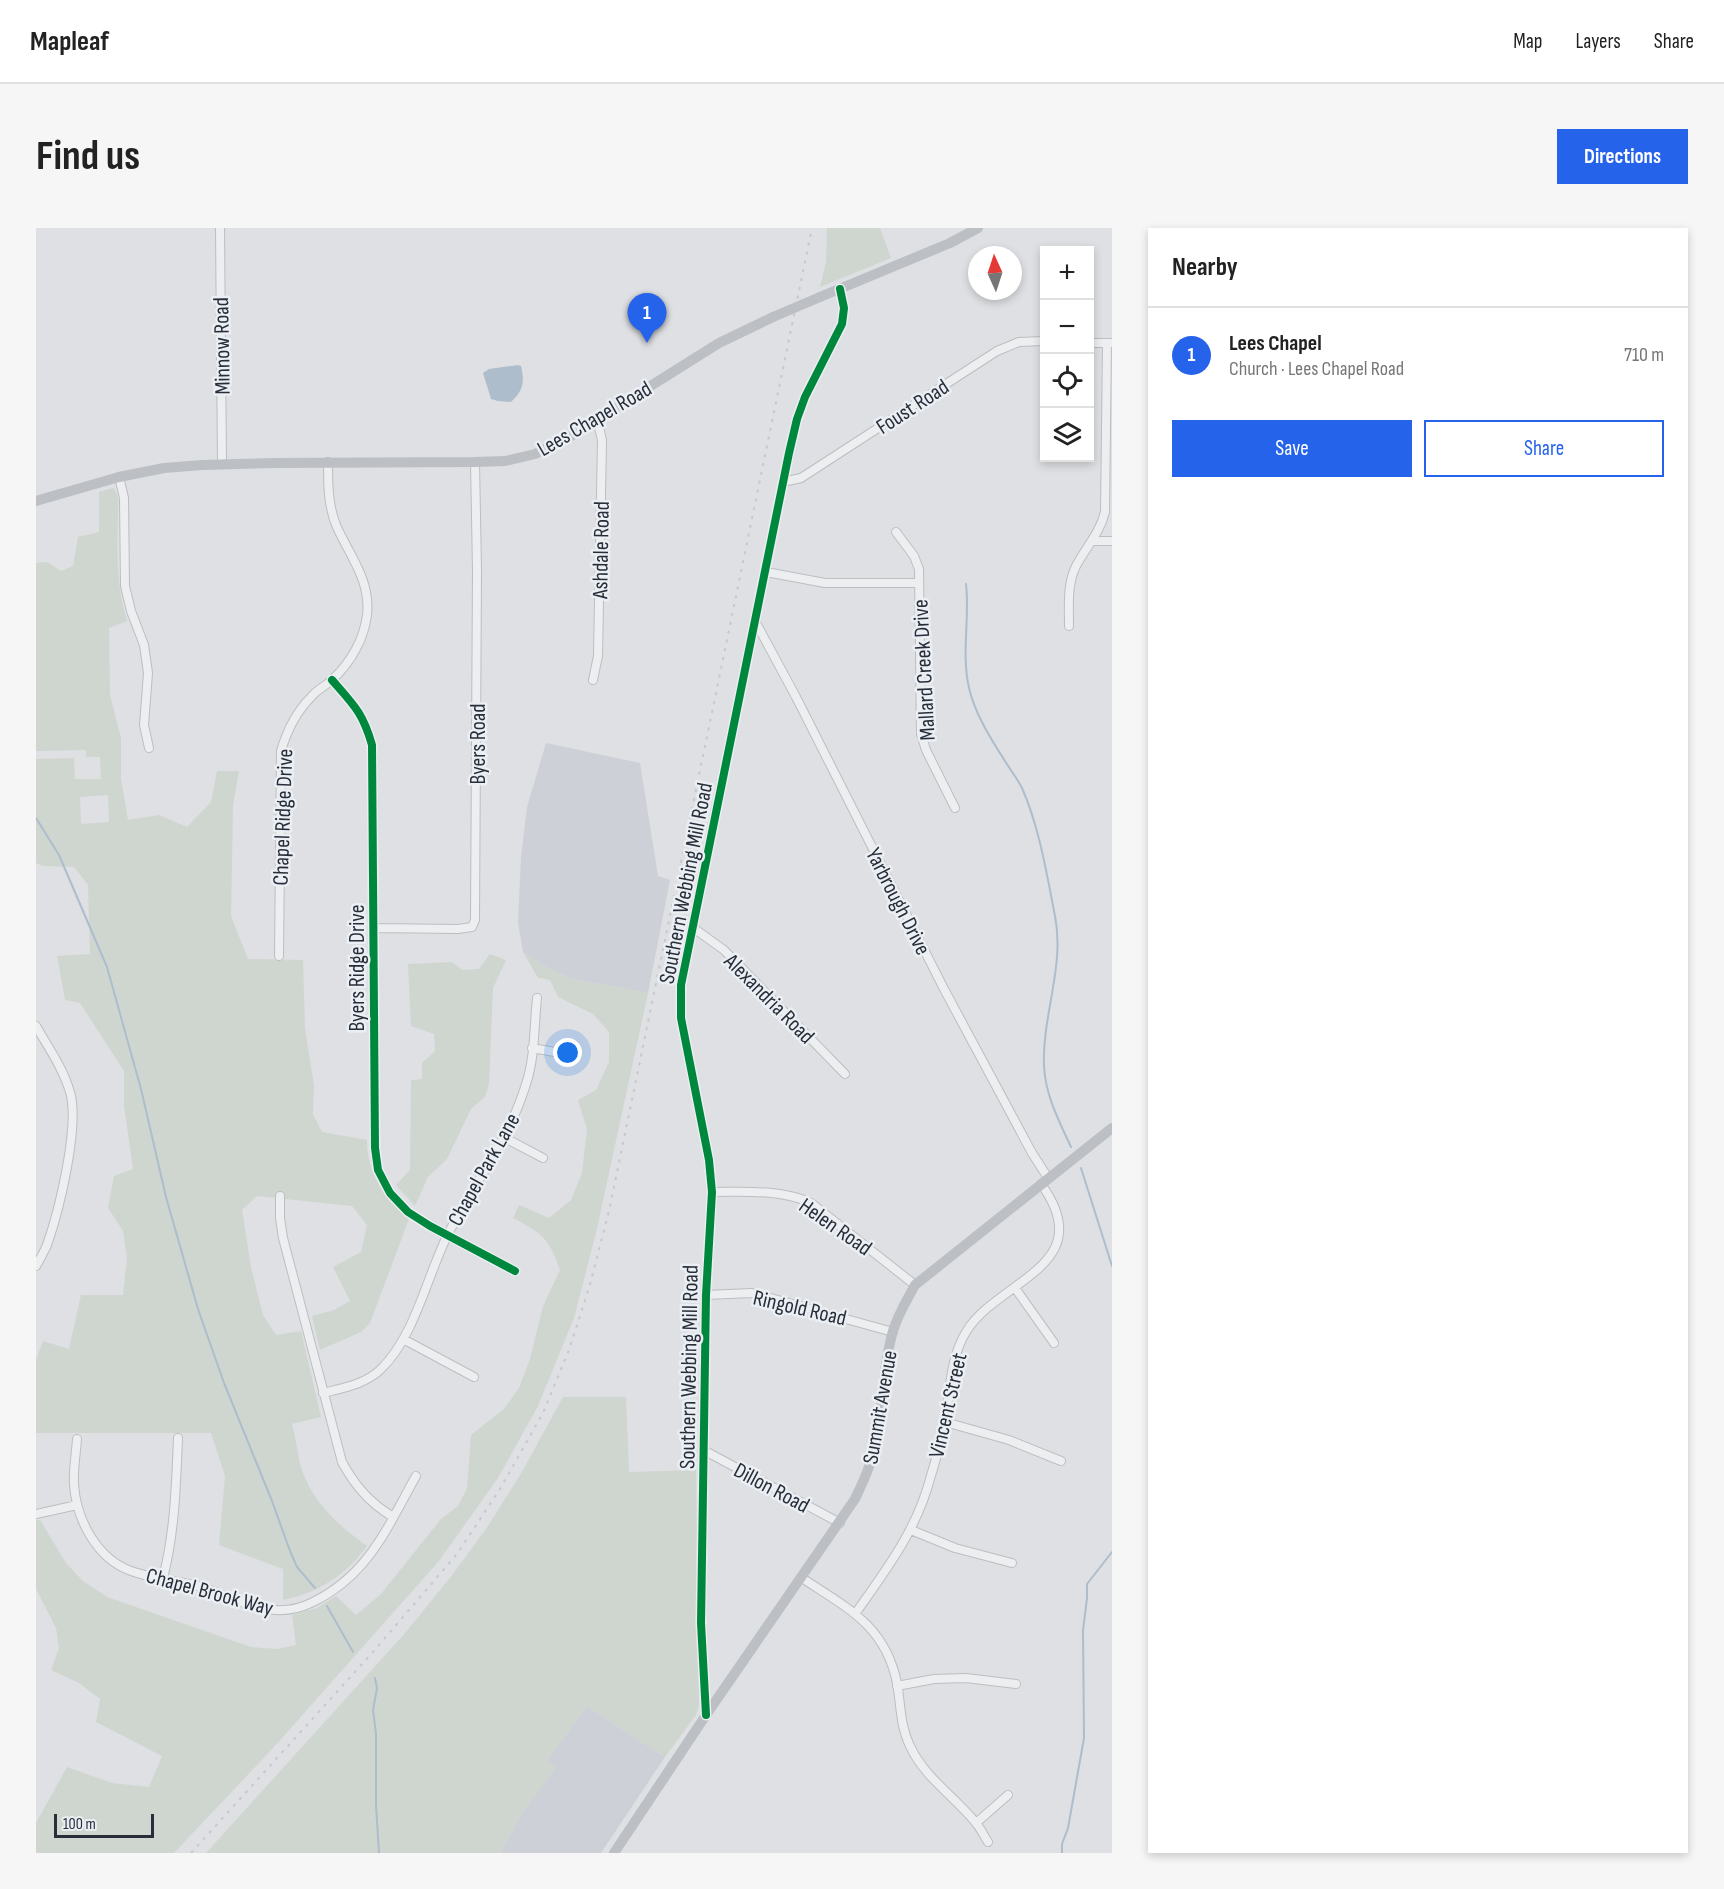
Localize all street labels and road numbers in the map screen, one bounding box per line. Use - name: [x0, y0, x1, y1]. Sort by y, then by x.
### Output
- street label: Minnow Road: [208, 297, 237, 395]
- street label: Foust Road: [871, 374, 954, 441]
- street label: Lees Chapel Road: [533, 376, 657, 463]
- street label: Ashdale Road: [587, 501, 616, 600]
- street label: Mallard Creek Drive: [907, 599, 942, 741]
- street label: Byers Road: [465, 704, 492, 784]
- street label: Chapel Ridge Drive: [268, 748, 299, 886]
- street label: Southern Webbing Mill Road: [654, 780, 719, 986]
- street label: Yarbrough Drive: [859, 844, 936, 960]
- street label: Byers Ridge Drive: [344, 904, 371, 1032]
- street label: Alexandria Road: [717, 948, 820, 1050]
- street label: Chapel Park Lane: [442, 1109, 526, 1231]
- street label: Helen Road: [794, 1193, 877, 1262]
- street label: Southern Webbing Mill Road: [674, 1265, 705, 1469]
- street label: Ringold Road: [750, 1285, 849, 1332]
- street label: Summit Avenue: [857, 1348, 904, 1466]
- street label: Vincent Street: [923, 1350, 974, 1461]
- street label: Dillon Road: [729, 1457, 814, 1519]
- street label: Chapel Brook Way: [143, 1563, 277, 1623]

